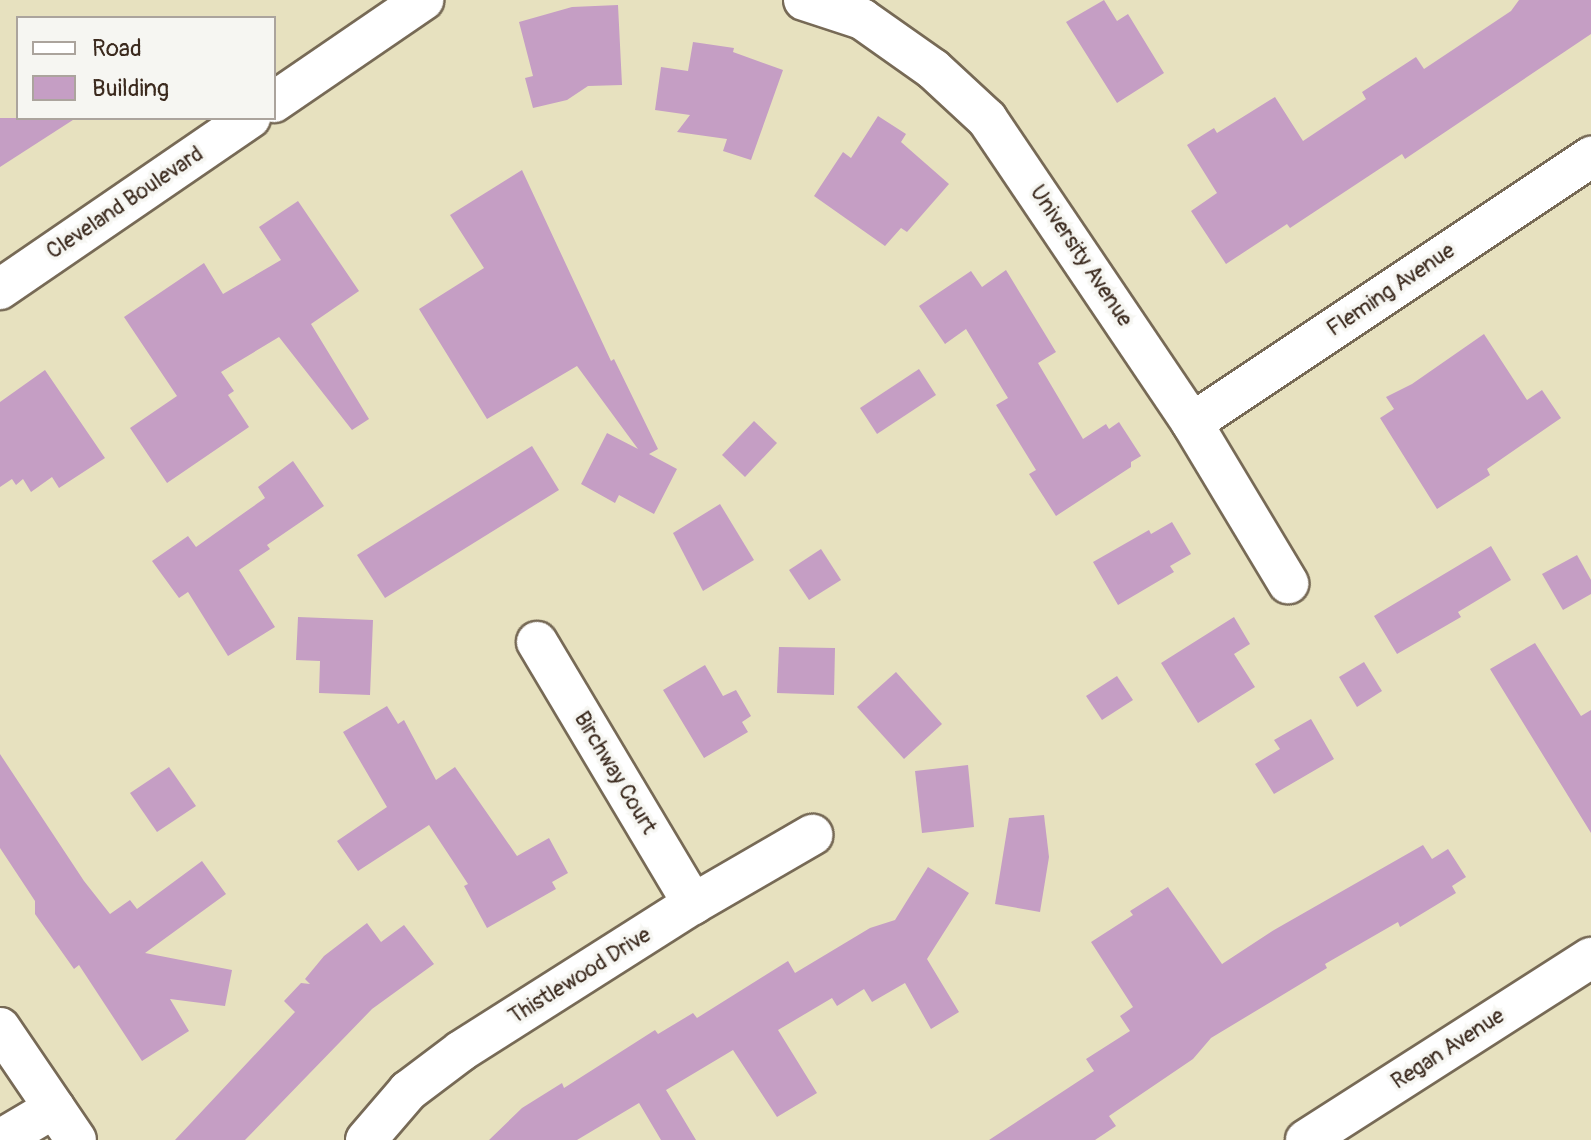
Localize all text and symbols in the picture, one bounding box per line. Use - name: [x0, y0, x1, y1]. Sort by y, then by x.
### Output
- legend: [16, 16, 276, 120]
- text: Road: [92, 34, 142, 63]
- text: Building: [92, 74, 169, 103]
- street label: Cleveland Boulevard: [42, 141, 208, 265]
- street label: University Avenue: [1024, 180, 1138, 332]
- street label: Fleming Avenue: [1322, 238, 1460, 342]
- street label: Birchway Court: [568, 707, 662, 839]
- street label: Thistlewood Drive: [504, 922, 656, 1030]
- street label: Regan Avenue: [1387, 1003, 1509, 1095]

